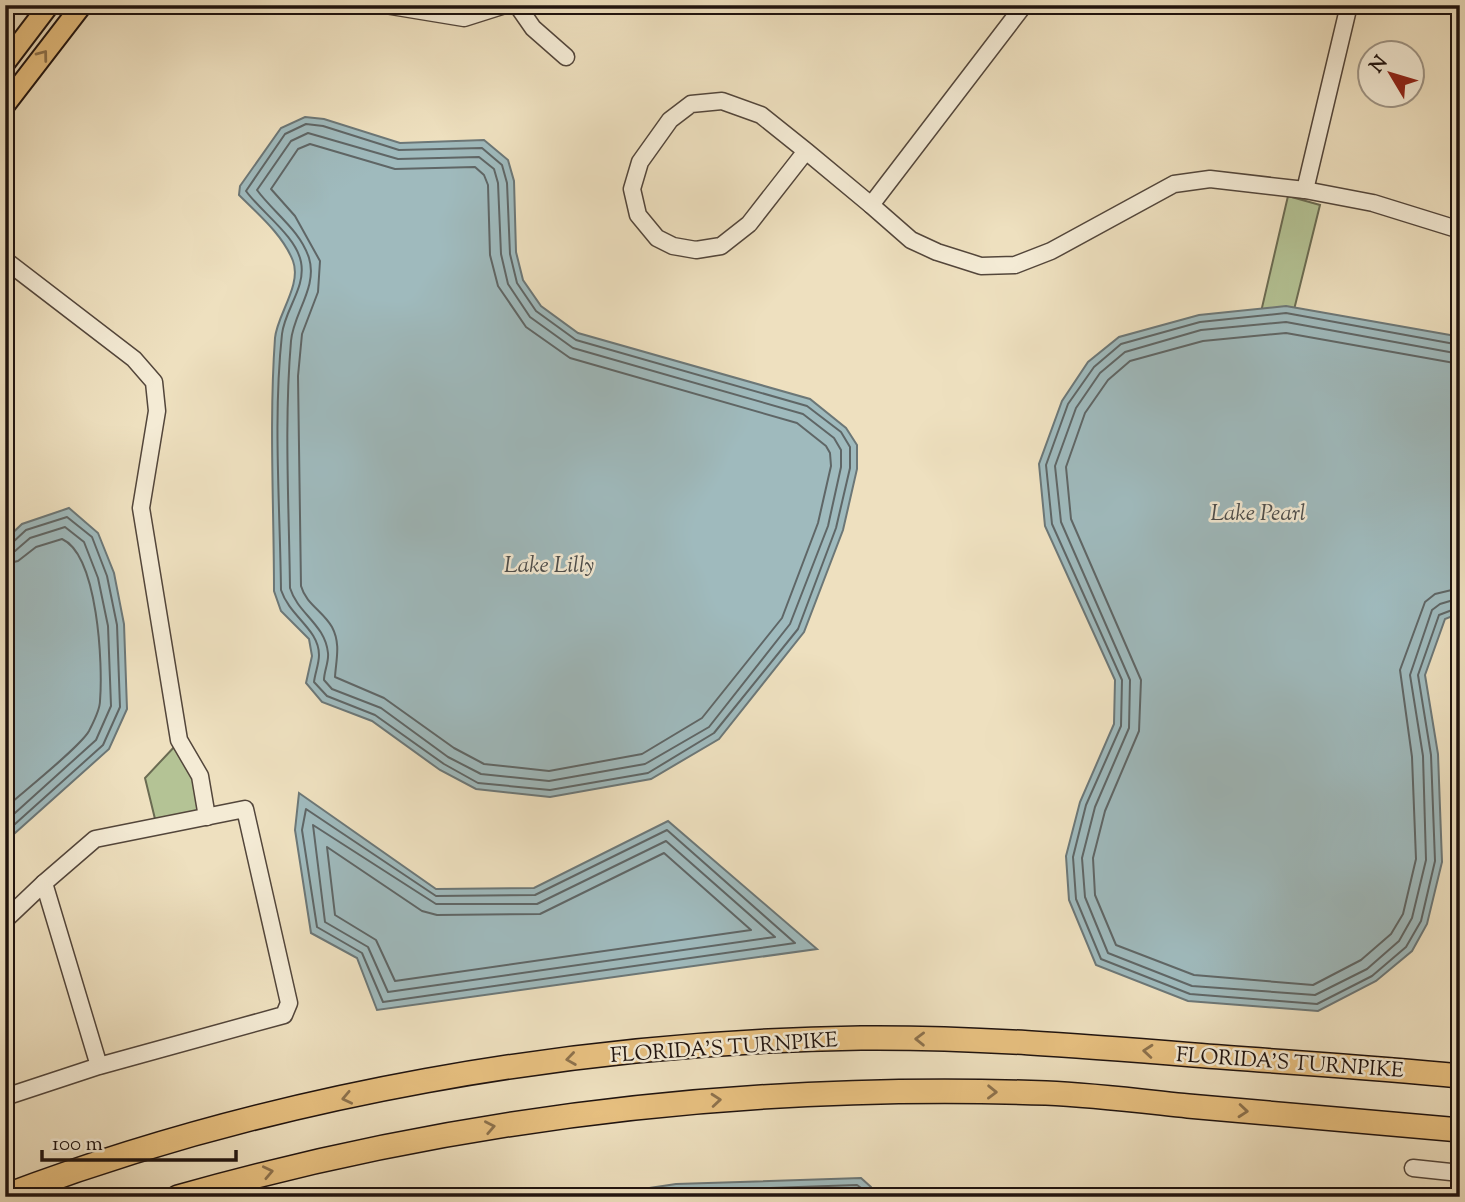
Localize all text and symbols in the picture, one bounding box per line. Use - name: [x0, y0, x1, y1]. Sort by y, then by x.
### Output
- north arrow: [1356, 38, 1426, 108]
- one-way arrow: [35, 50, 48, 63]
- text: N: [1364, 51, 1395, 79]
- water label: Lake Pearl: [1210, 498, 1306, 531]
- water label: Lake Lilly: [504, 550, 594, 583]
- street label: FLORIDA'S TURNPIKE: [609, 1026, 839, 1072]
- one-way arrow: [915, 1031, 926, 1046]
- street label: FLORIDA'S TURNPIKE: [1175, 1041, 1405, 1087]
- one-way arrow: [1142, 1044, 1153, 1059]
- one-way arrow: [566, 1051, 577, 1066]
- one-way arrow: [988, 1084, 998, 1100]
- one-way arrow: [341, 1090, 353, 1104]
- one-way arrow: [711, 1093, 722, 1108]
- one-way arrow: [1238, 1103, 1249, 1118]
- scale bar: [42, 1118, 236, 1162]
- one-way arrow: [484, 1121, 496, 1136]
- text: 100 m: [52, 1130, 103, 1160]
- one-way arrow: [261, 1166, 273, 1181]

